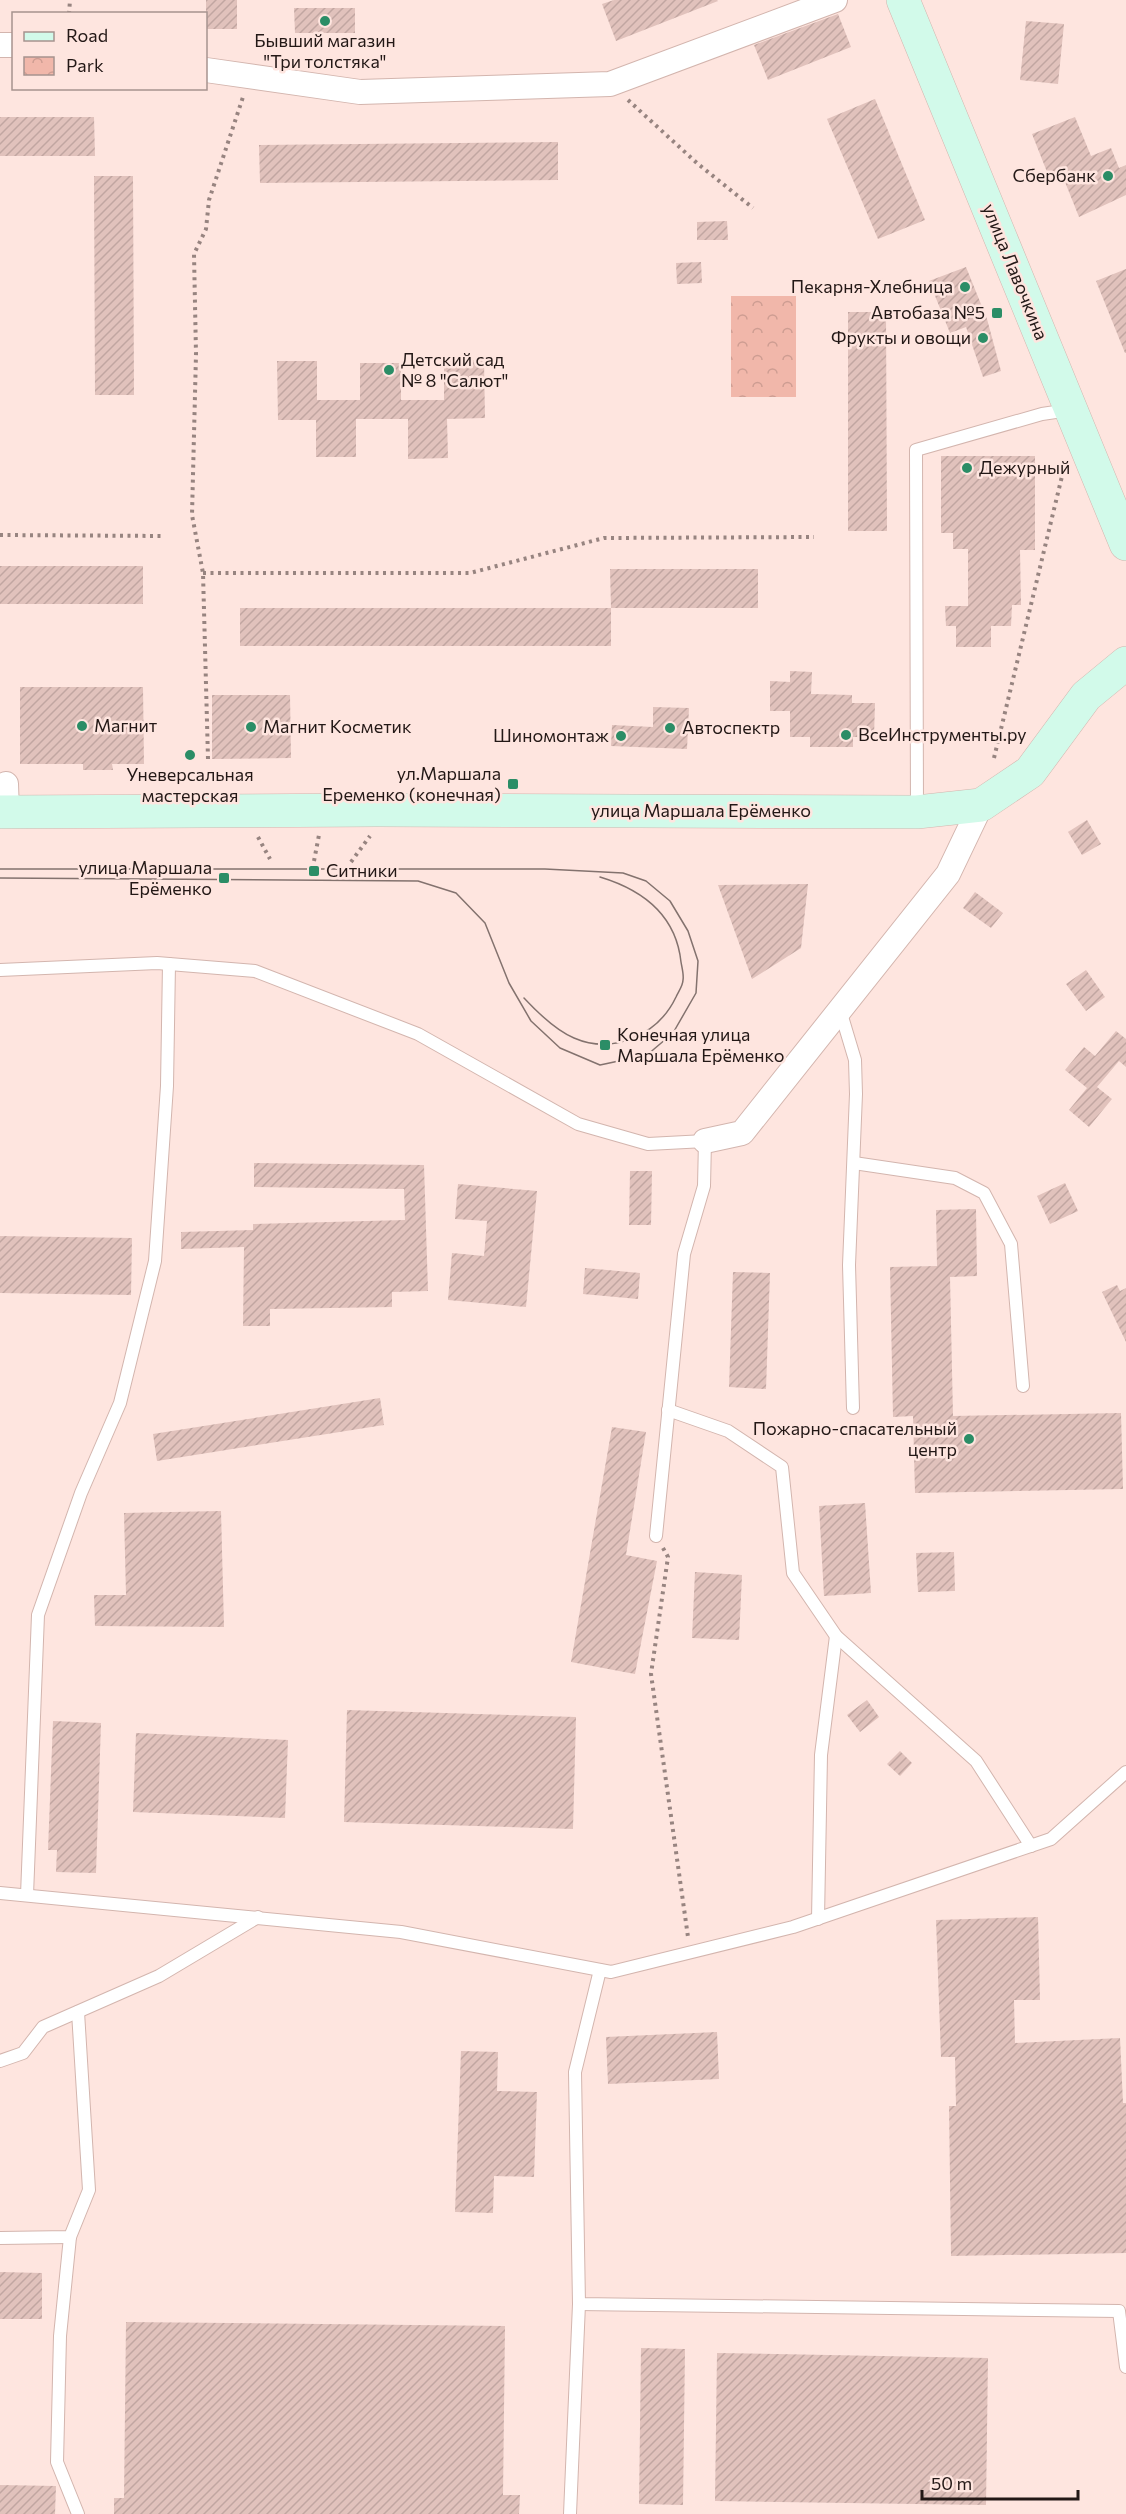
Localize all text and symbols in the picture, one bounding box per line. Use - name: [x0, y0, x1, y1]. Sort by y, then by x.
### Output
- legend: [12, 12, 207, 90]
- marker: Бывший магазин "Три толстяка": [318, 14, 332, 28]
- text: Road: [66, 24, 108, 46]
- place label: Бывший магазин "Три толстяка": [254, 29, 396, 72]
- text: Park: [66, 54, 104, 76]
- place label: Сбербанк: [1013, 164, 1096, 186]
- marker: Сбербанк: [1101, 169, 1115, 183]
- street label: улица Лавочкина: [979, 200, 1053, 343]
- place label: Пекарня-Хлебница: [791, 275, 953, 297]
- marker: Пекарня-Хлебница: [958, 280, 972, 294]
- place label: Автобаза №5: [871, 301, 985, 323]
- marker: Автобаза №5: [990, 306, 1004, 320]
- place label: Фрукты и овощи: [831, 326, 971, 348]
- marker: Фрукты и овощи: [976, 331, 990, 345]
- place label: Детский сад № 8 "Салют": [401, 348, 508, 391]
- marker: Детский сад № 8 "Салют": [382, 363, 396, 377]
- place label: Дежурный: [979, 456, 1070, 478]
- marker: Дежурный: [960, 461, 974, 475]
- place label: Магнит: [94, 714, 158, 736]
- place label: Магнит Косметик: [263, 715, 412, 737]
- place label: Автоспектр: [682, 716, 780, 738]
- marker: Магнит: [75, 719, 89, 733]
- marker: Магнит Косметик: [244, 720, 258, 734]
- marker: Автоспектр: [663, 721, 677, 735]
- place label: ВсеИнструменты.ру: [858, 723, 1027, 745]
- place label: Шиномонтаж: [493, 724, 609, 746]
- marker: ВсеИнструменты.ру: [839, 728, 853, 742]
- marker: Шиномонтаж: [614, 729, 628, 743]
- marker: Уневерсальная мастерская: [183, 748, 197, 762]
- place label: ул.Маршала Еременко (конечная): [322, 762, 501, 805]
- place label: Уневерсальная мастерская: [126, 763, 254, 806]
- marker: ул.Маршала Еременко (конечная): [506, 777, 520, 791]
- street label: улица Маршала Ерёменко: [591, 799, 811, 821]
- place label: улица Маршала Ерёменко: [78, 856, 212, 899]
- place label: Ситники: [326, 859, 398, 881]
- marker: Ситники: [307, 864, 321, 878]
- marker: улица Маршала Ерёменко: [217, 871, 231, 885]
- place label: Конечная улица Маршала Ерёменко: [617, 1023, 785, 1066]
- marker: Конечная улица Маршала Ерёменко: [598, 1038, 612, 1052]
- place label: Пожарно-спасательный центр: [753, 1417, 957, 1460]
- marker: Пожарно-спасательный центр: [962, 1432, 976, 1446]
- scale bar: [922, 2463, 1078, 2501]
- text: 50 m: [931, 2472, 972, 2494]

